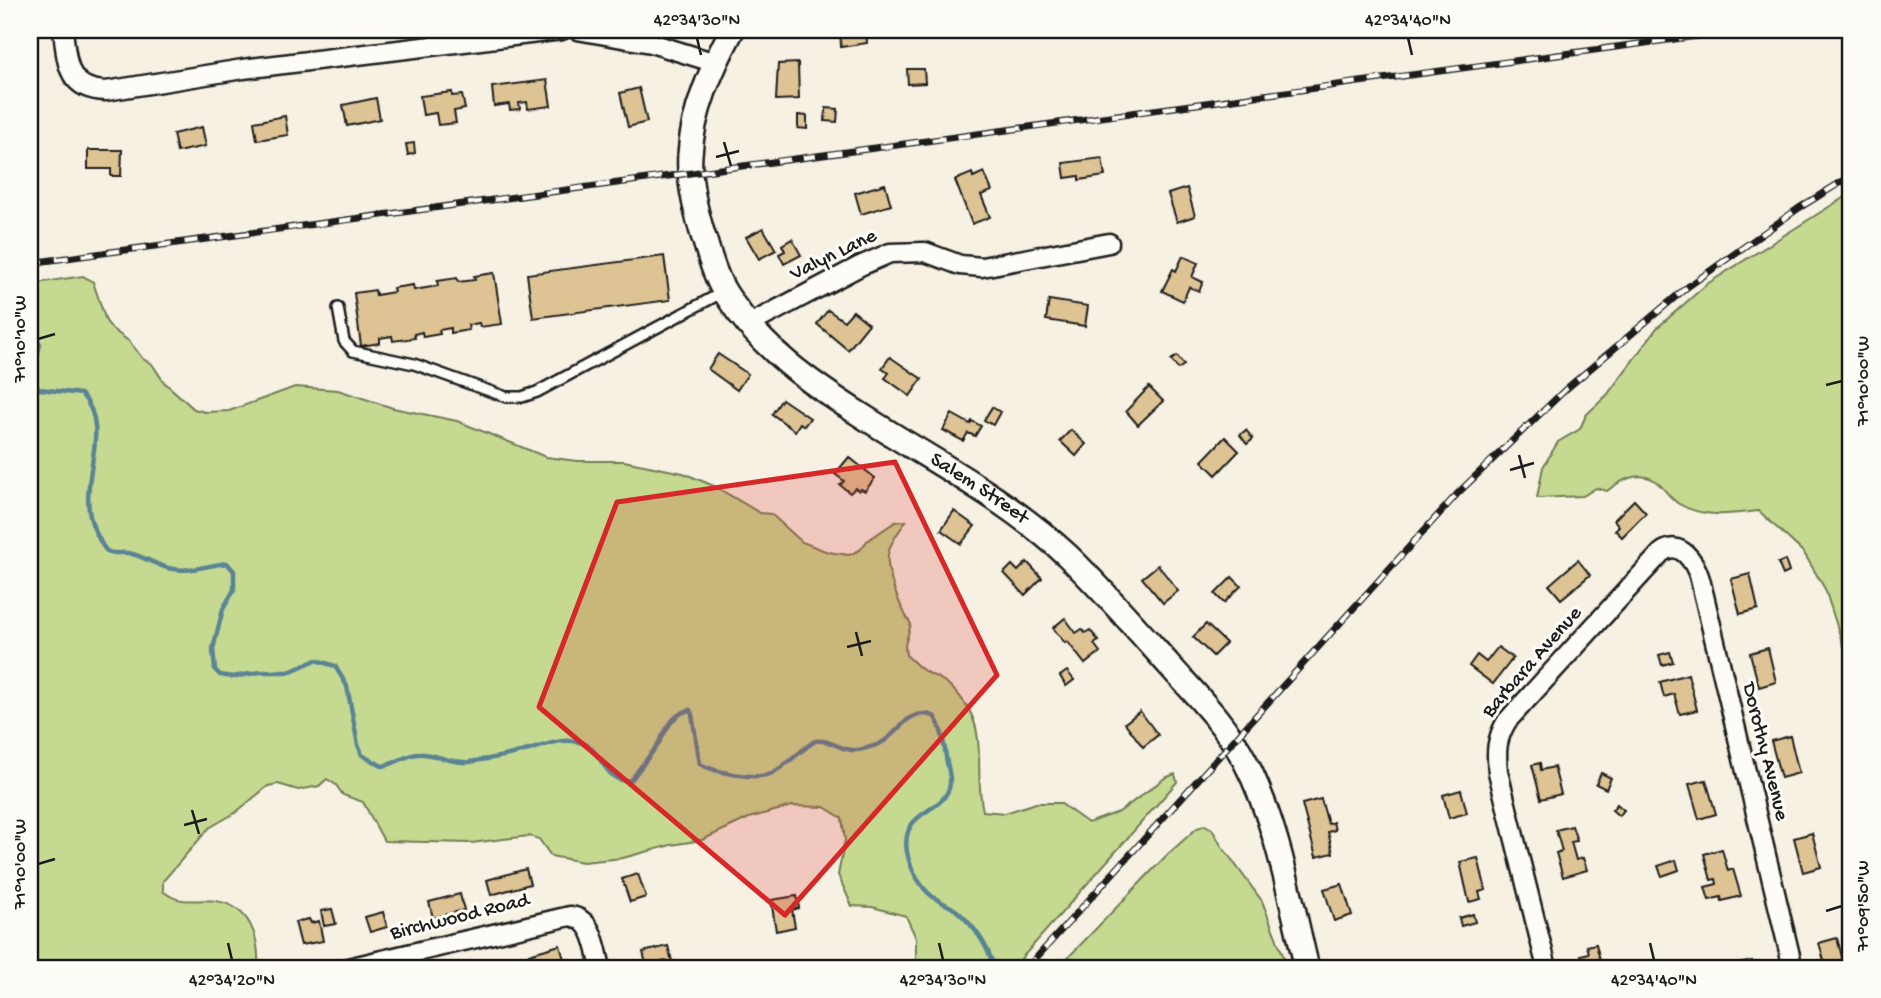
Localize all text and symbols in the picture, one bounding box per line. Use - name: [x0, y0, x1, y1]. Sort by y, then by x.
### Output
- text: 42°34'30"N: [654, 11, 740, 32]
- text: 42°34'40"N: [1365, 11, 1451, 32]
- street label: Valyn Lane: [786, 224, 882, 288]
- text: 71°10'10"W: [11, 295, 32, 384]
- text: 71°10'00"W: [1854, 336, 1875, 427]
- street label: Salem Street: [925, 448, 1035, 532]
- street label: Barbara Avenue: [1477, 601, 1589, 725]
- street label: Dorothy Avenue: [1734, 679, 1793, 825]
- text: 71°10'00"W: [11, 819, 32, 910]
- text: 71°09'50"W: [1854, 860, 1875, 953]
- street label: Birchwood Road: [387, 888, 534, 948]
- text: 42°34'20"N: [189, 971, 275, 992]
- text: 42°34'30"N: [900, 971, 986, 992]
- text: 42°34'40"N: [1611, 971, 1697, 992]

